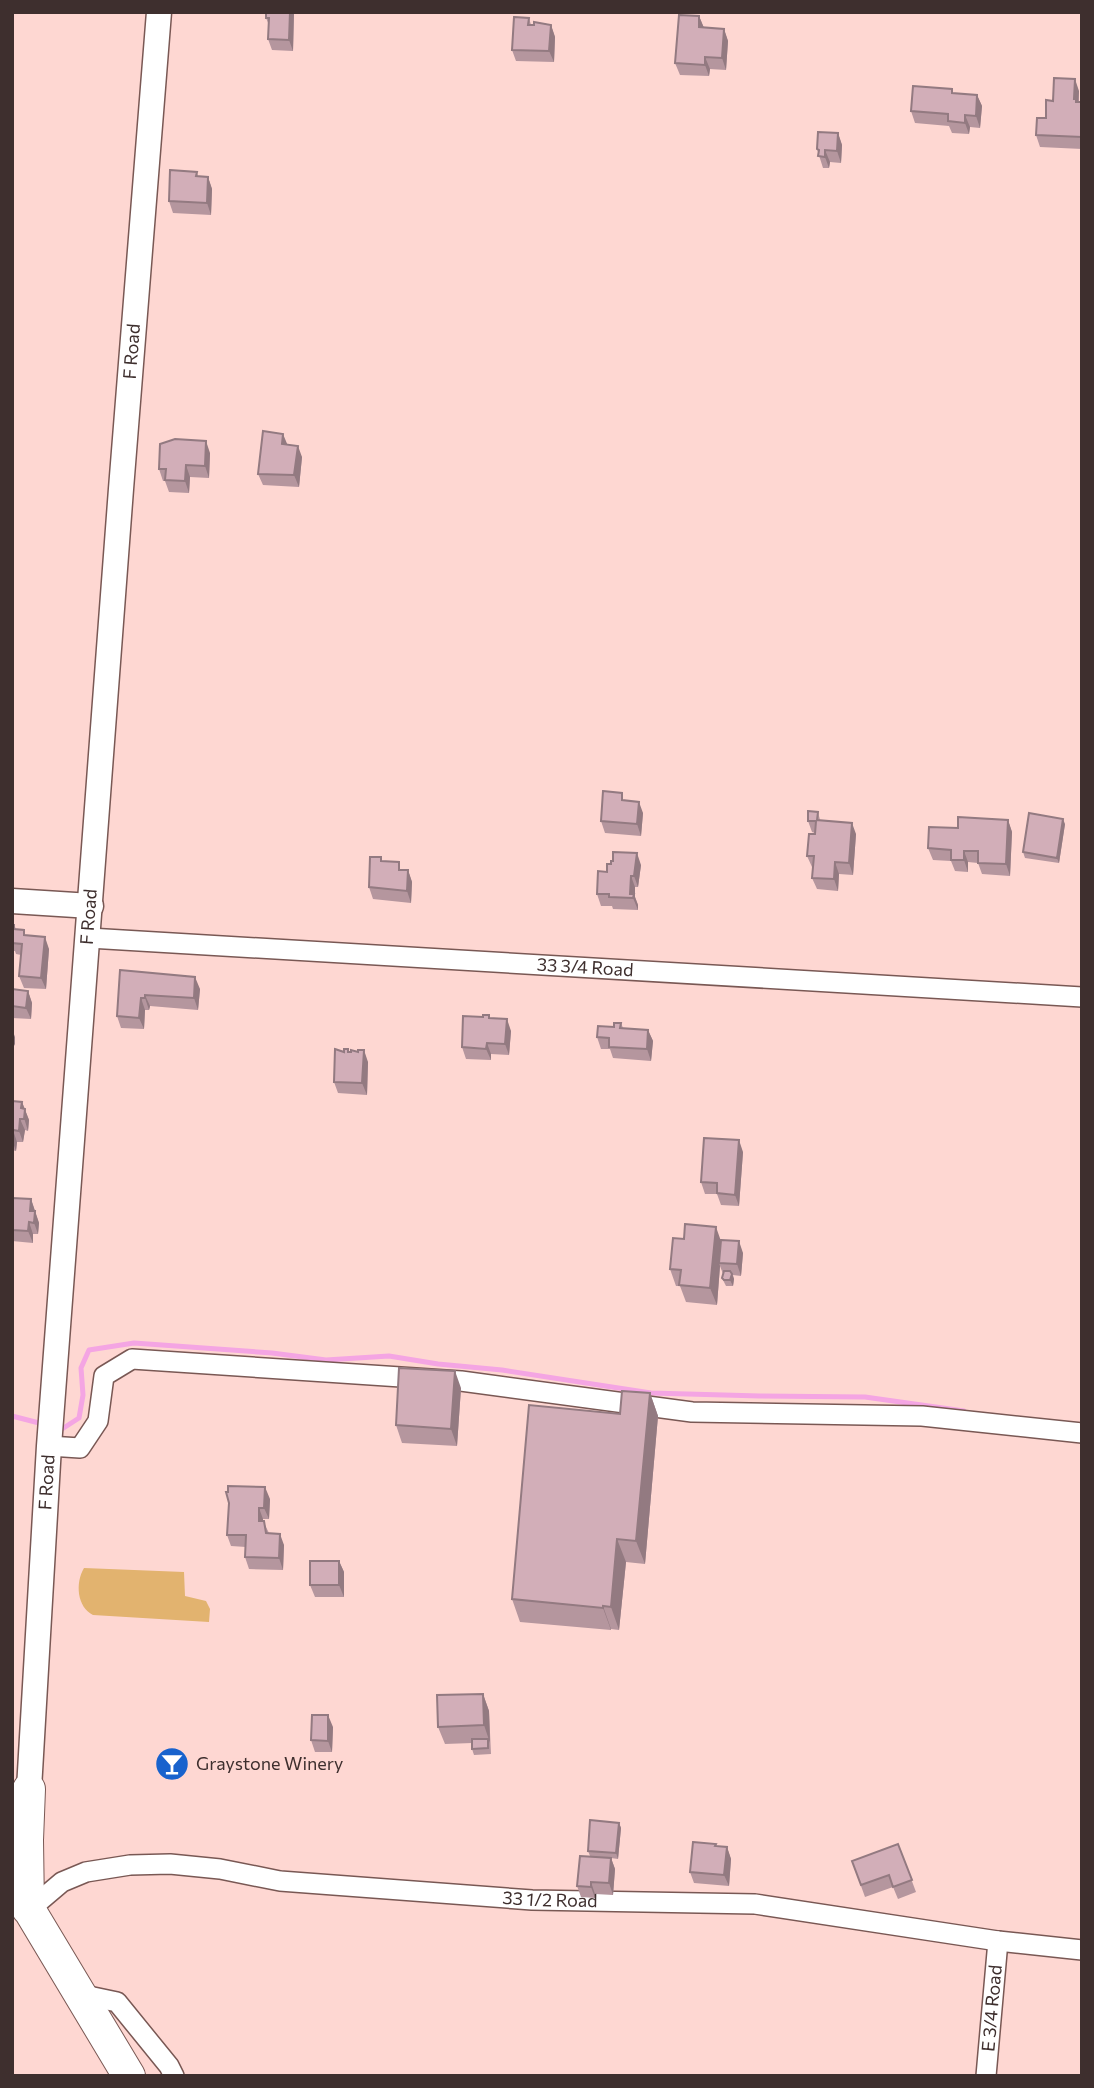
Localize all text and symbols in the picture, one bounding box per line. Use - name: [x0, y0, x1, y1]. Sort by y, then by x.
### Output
- street label: F Road: [118, 323, 144, 380]
- street label: F Road: [75, 888, 101, 945]
- street label: 33 3/4 Road: [536, 953, 634, 980]
- street label: F Road: [33, 1454, 58, 1511]
- bar icon: Graystone Winery: [153, 1745, 191, 1783]
- place label: Graystone Winery: [196, 1752, 343, 1774]
- street label: 33 1/2 Road: [502, 1886, 598, 1911]
- street label: E 3/4 Road: [976, 1964, 1006, 2052]

